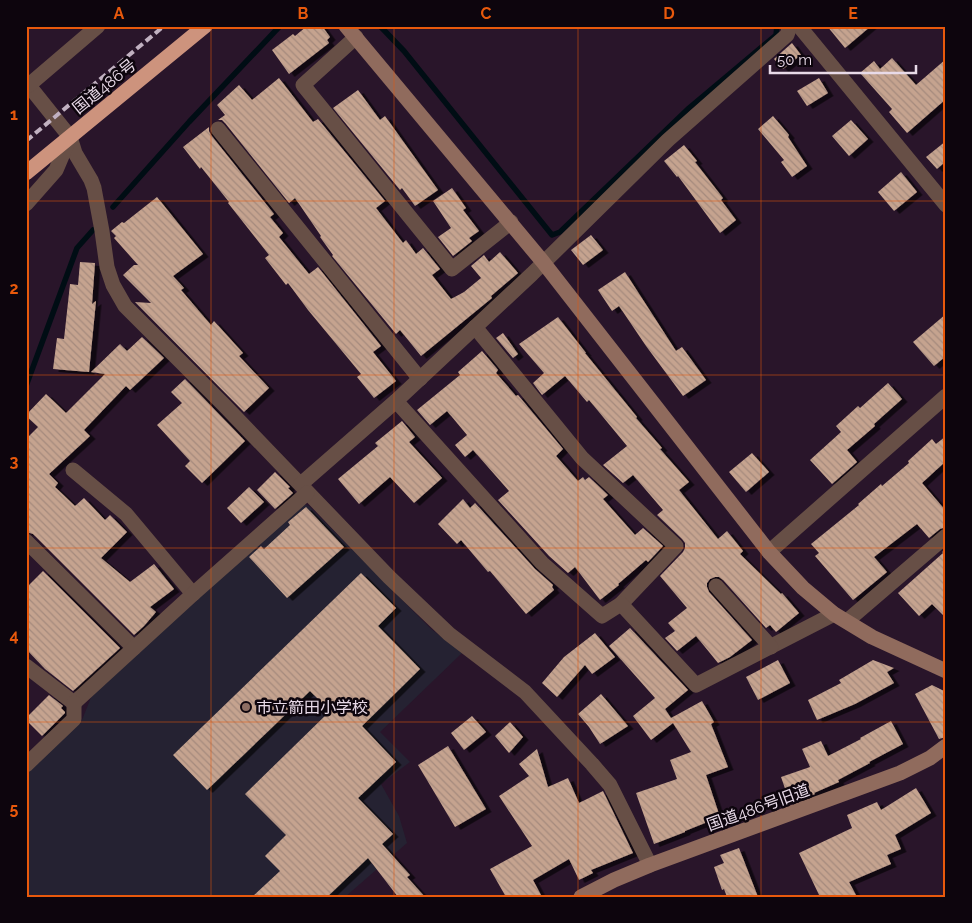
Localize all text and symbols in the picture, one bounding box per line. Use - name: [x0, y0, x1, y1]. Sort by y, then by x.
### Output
- text: A: [114, 4, 125, 23]
- text: B: [298, 4, 309, 23]
- text: C: [481, 4, 492, 23]
- text: D: [663, 4, 675, 23]
- text: E: [848, 4, 858, 23]
- scale bar: [770, 42, 916, 74]
- text: 50 m: [777, 51, 812, 69]
- street label: 国道486号: [69, 55, 140, 118]
- text: 1: [10, 105, 18, 124]
- text: 2: [9, 279, 19, 298]
- text: 3: [10, 452, 19, 471]
- text: 4: [9, 626, 19, 645]
- place label: 市立箭田小学校: [256, 698, 368, 717]
- marker: 市立箭田小学校: [240, 701, 252, 713]
- street label: 国道486号旧道: [704, 780, 812, 835]
- text: 5: [10, 799, 19, 818]

